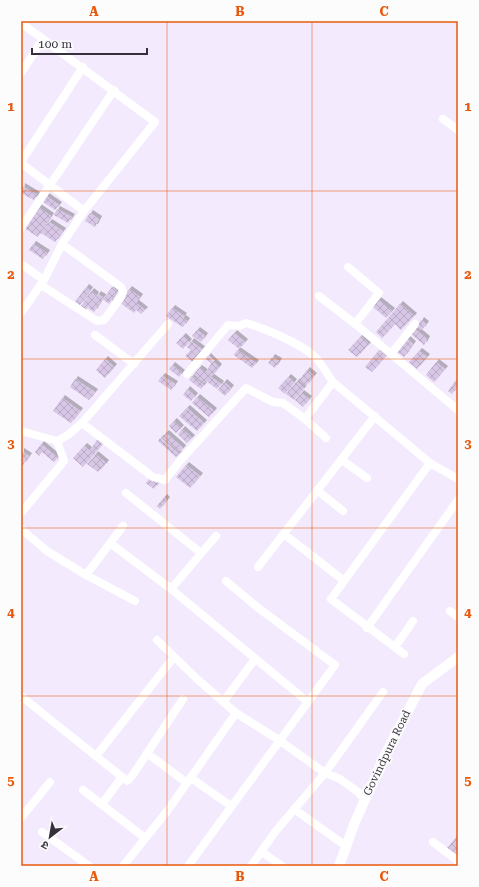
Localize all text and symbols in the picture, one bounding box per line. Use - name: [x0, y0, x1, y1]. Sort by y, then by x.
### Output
- text: A: [89, 4, 99, 19]
- text: B: [235, 4, 245, 19]
- text: C: [379, 4, 389, 19]
- scale bar: [32, 30, 147, 56]
- text: 100 m: [38, 37, 72, 51]
- text: 1: [7, 99, 15, 114]
- text: 1: [464, 99, 472, 114]
- text: 2: [7, 267, 15, 282]
- text: 2: [464, 267, 472, 282]
- text: 3: [7, 436, 15, 451]
- text: 3: [464, 436, 472, 451]
- text: 4: [7, 605, 15, 620]
- text: 4: [464, 605, 472, 620]
- street label: Govindpura Road: [361, 708, 413, 798]
- text: 5: [7, 773, 15, 788]
- text: 5: [464, 773, 472, 788]
- north arrow: [30, 817, 70, 857]
- text: उ: [39, 838, 51, 852]
- text: A: [89, 869, 99, 884]
- text: B: [235, 869, 245, 884]
- text: C: [379, 869, 389, 884]

